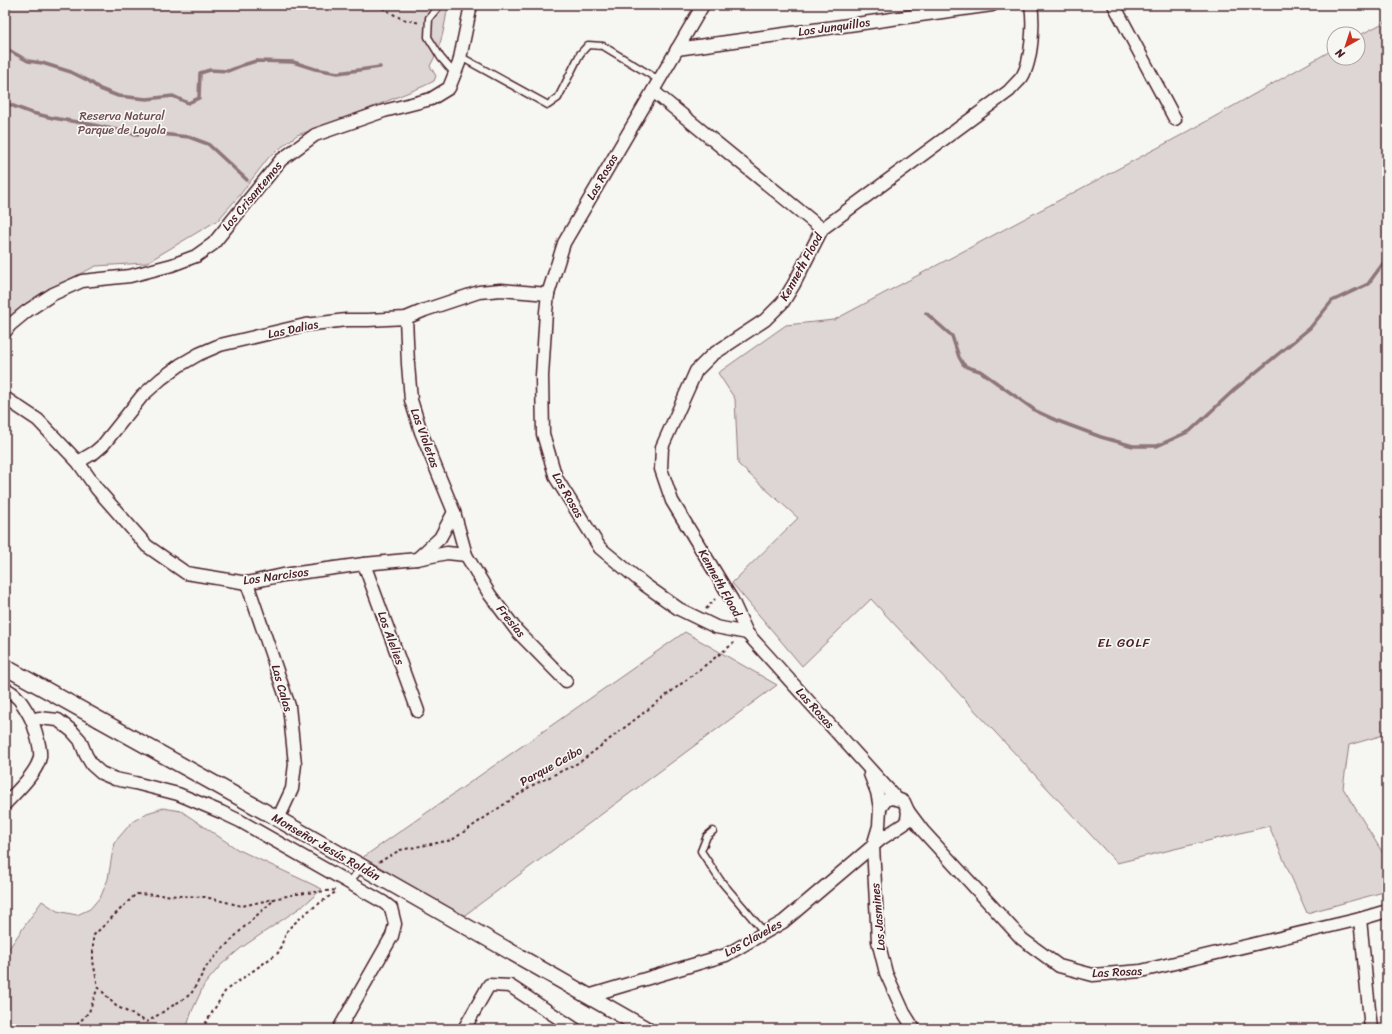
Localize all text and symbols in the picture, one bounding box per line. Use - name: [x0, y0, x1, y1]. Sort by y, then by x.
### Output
- street label: Los Junquillos: [797, 11, 871, 43]
- north arrow: [1326, 26, 1366, 66]
- text: N: [1331, 43, 1350, 64]
- park label: Reserva Natural Parque de Loyola: [78, 105, 166, 141]
- street label: Las Rosas: [580, 150, 624, 204]
- street label: Los Crisantemos: [216, 156, 288, 236]
- street label: Kenneth Flood: [773, 228, 829, 305]
- street label: Las Dalias: [266, 313, 320, 345]
- street label: Las Violetas: [404, 405, 446, 472]
- street label: Las Rosas: [546, 468, 590, 522]
- street label: Kenneth Flood: [692, 545, 748, 622]
- street label: Los Narcisos: [242, 560, 311, 591]
- street label: Fresias: [491, 600, 531, 643]
- street label: Los Alelies: [371, 608, 411, 669]
- district label: EL GOLF: [1097, 631, 1151, 654]
- street label: Las Calas: [265, 662, 299, 714]
- street label: Las Rosas: [790, 682, 840, 734]
- street label: Parque Ceibo: [516, 740, 587, 792]
- street label: Monseñor Jesús Roldán: [267, 807, 385, 887]
- street label: Los Jasmines: [864, 882, 892, 952]
- street label: Los Claveles: [720, 913, 787, 963]
- street label: Las Rosas: [1091, 960, 1143, 984]

